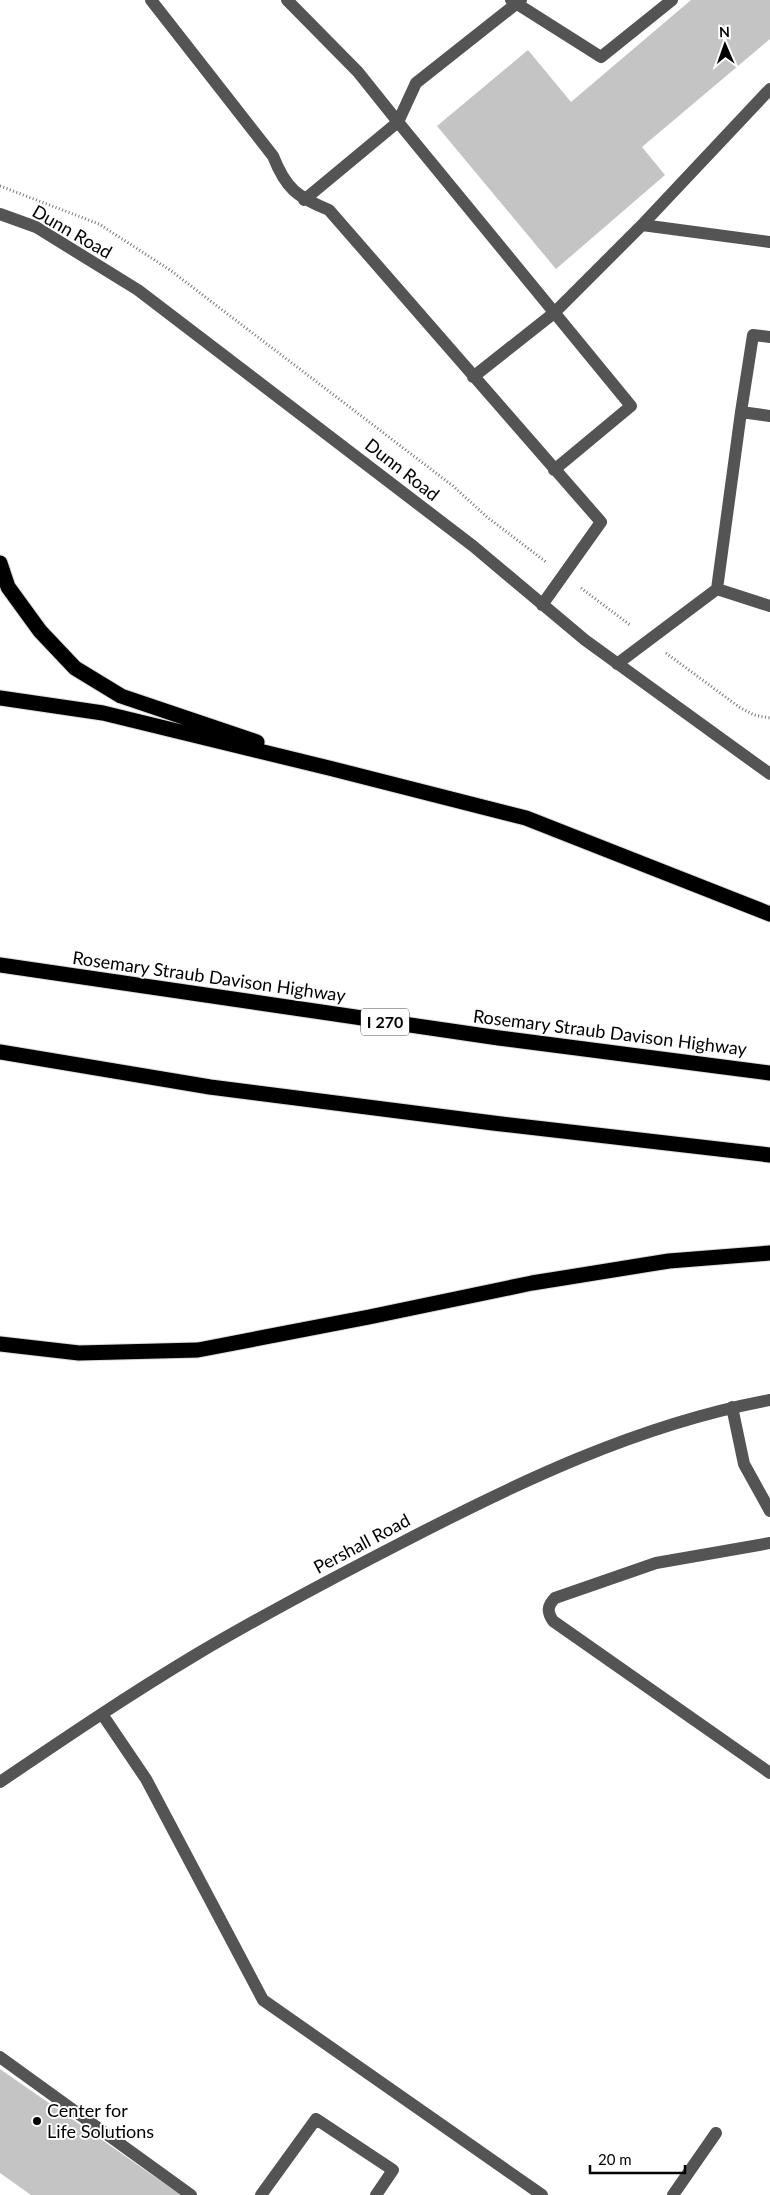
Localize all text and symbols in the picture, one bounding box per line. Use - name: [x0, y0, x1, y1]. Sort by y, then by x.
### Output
- north arrow: [700, 20, 750, 70]
- text: N: [719, 23, 730, 40]
- street label: Dunn Road: [29, 200, 116, 263]
- street label: Dunn Road: [361, 433, 444, 505]
- street label: Rosemary Straub Davison Highway: [71, 946, 348, 1006]
- street label: Rosemary Straub Davison Highway: [472, 1004, 749, 1060]
- road number: I 270: [361, 1009, 409, 1036]
- street label: Pershall Road: [310, 1508, 414, 1578]
- place label: Center for Life Solutions: [47, 2099, 154, 2142]
- marker: Center for Life Solutions: [31, 2115, 43, 2127]
- scale bar: [590, 2142, 685, 2174]
- text: 20 m: [598, 2150, 632, 2168]

